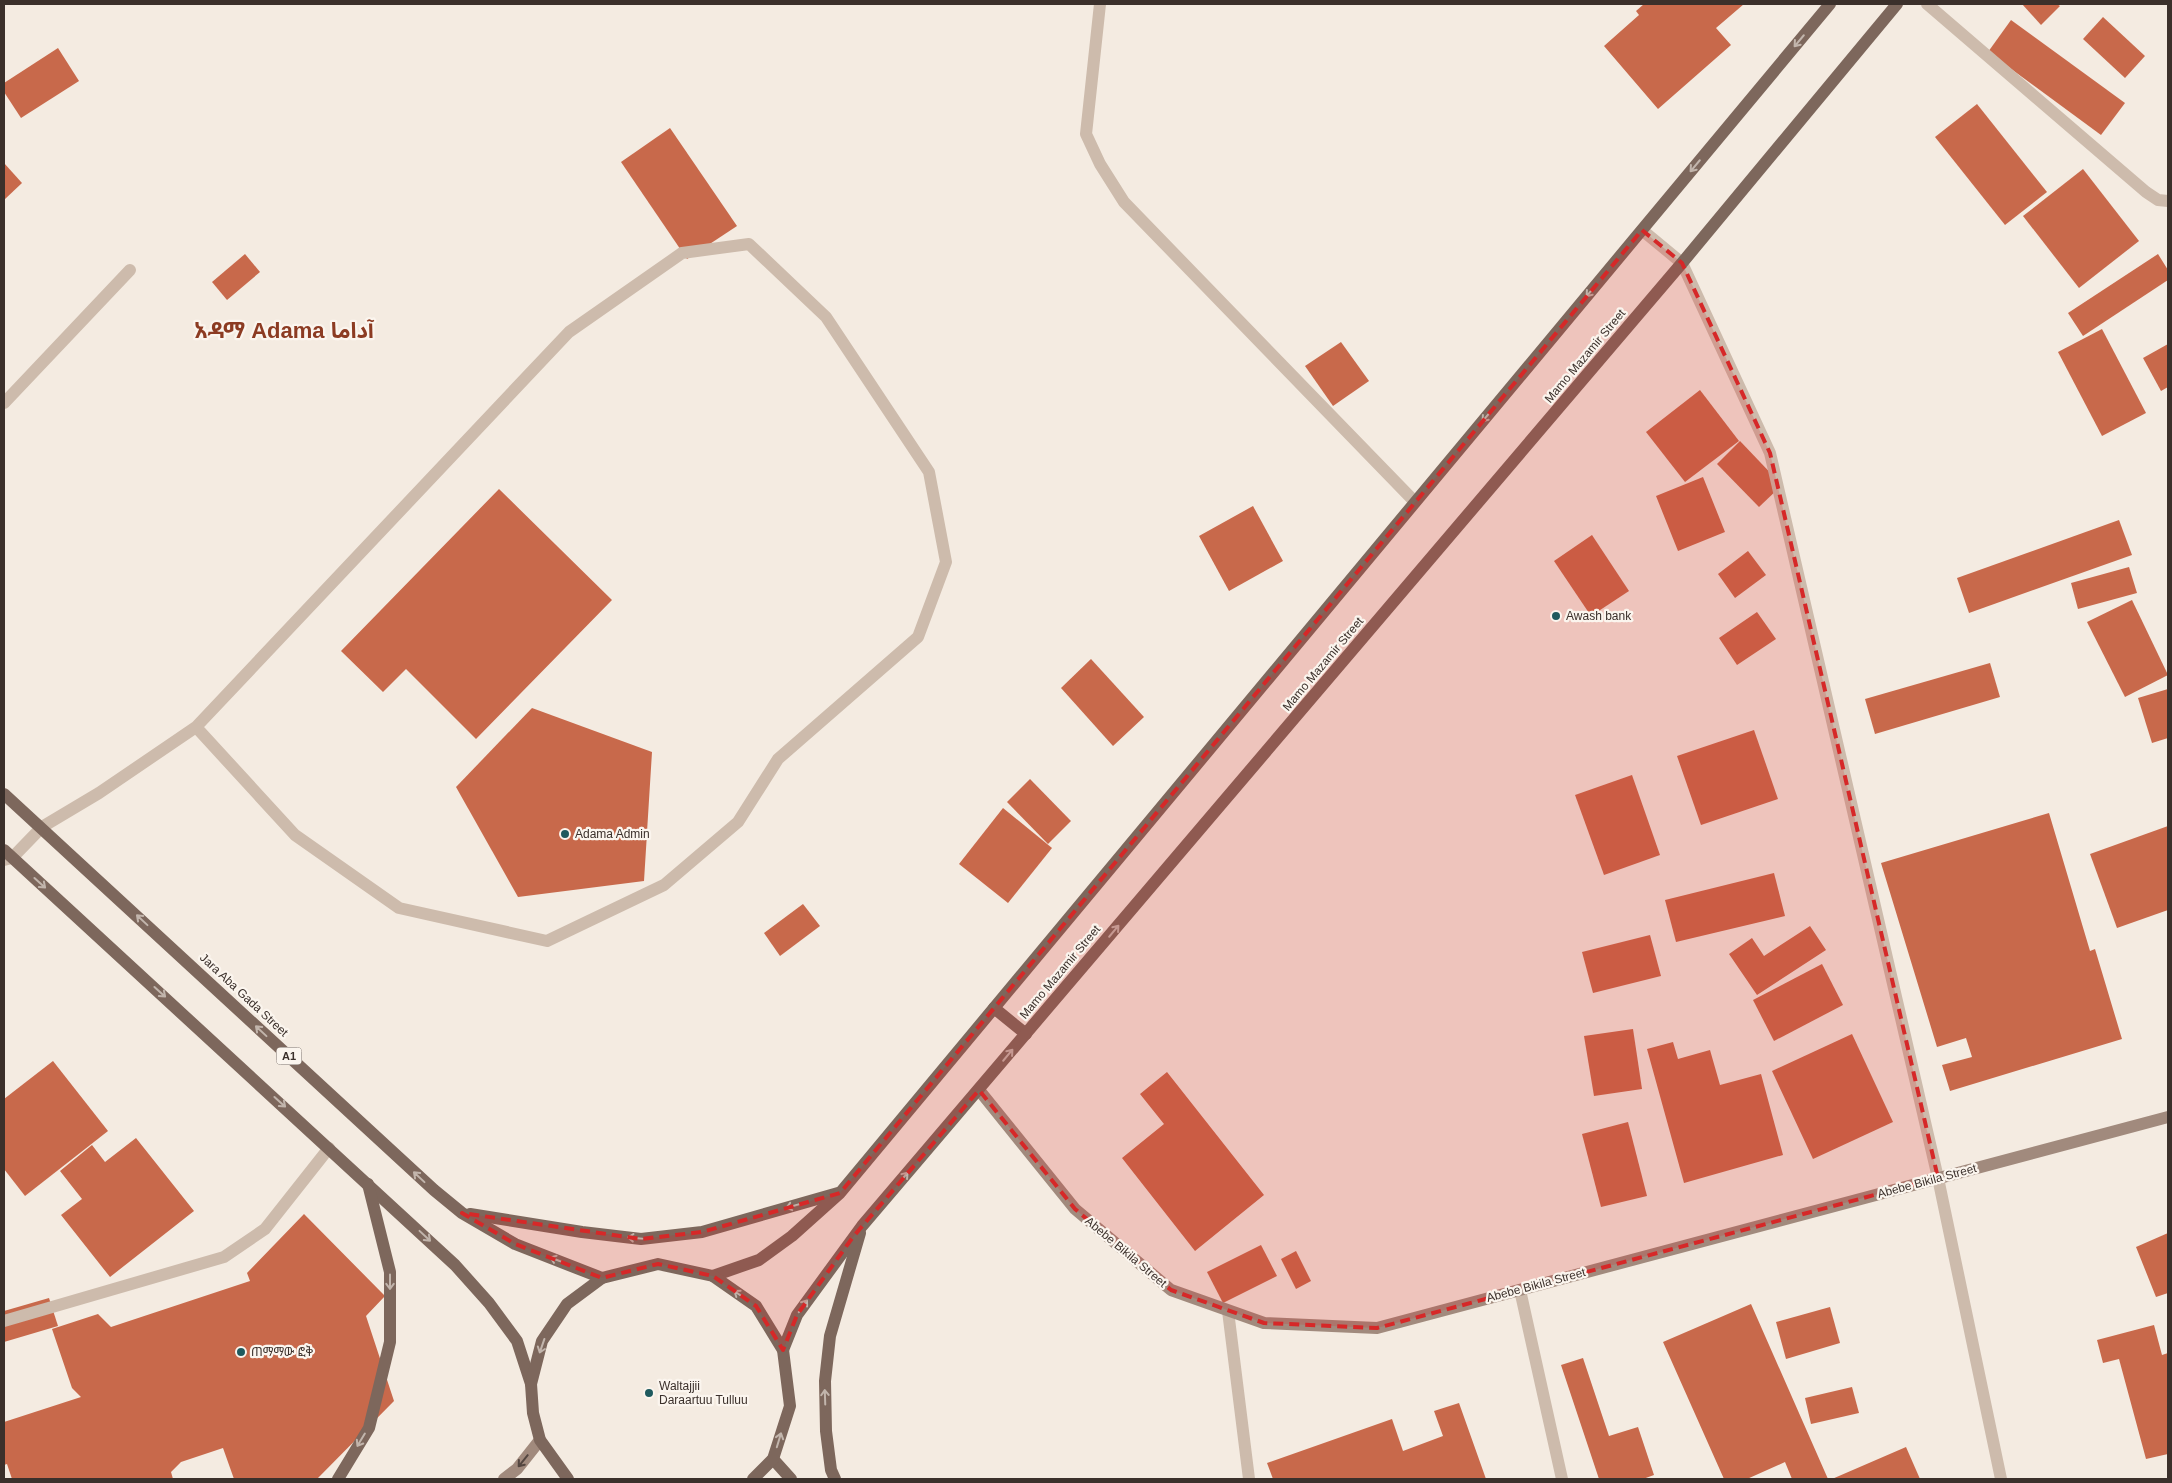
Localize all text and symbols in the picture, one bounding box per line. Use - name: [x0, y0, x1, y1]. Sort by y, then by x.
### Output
- one-way arrow: [1794, 34, 1805, 47]
- one-way arrow: [1690, 159, 1701, 172]
- one-way arrow: [1586, 284, 1597, 297]
- street label: Mamo Mazamir Street: [1542, 306, 1629, 406]
- district label: አዳማ Adama آداما: [194, 318, 375, 343]
- one-way arrow: [1482, 409, 1493, 422]
- place label: Awash bank: [1566, 609, 1632, 623]
- marker: Awash bank: [1550, 610, 1562, 622]
- street label: Mamo Mazamir Street: [1280, 614, 1367, 714]
- place label: Adama Admin: [575, 827, 650, 841]
- marker: Adama Admin: [559, 828, 571, 840]
- one-way arrow: [33, 877, 46, 889]
- one-way arrow: [136, 914, 149, 926]
- street label: Mamo Mazamir Street: [1017, 922, 1104, 1022]
- one-way arrow: [1108, 924, 1119, 937]
- street label: Jara Aba Gada Street: [197, 951, 291, 1040]
- one-way arrow: [153, 987, 166, 998]
- one-way arrow: [255, 1025, 268, 1037]
- road number: A1: [276, 1048, 302, 1064]
- one-way arrow: [1003, 1048, 1014, 1061]
- one-way arrow: [273, 1096, 286, 1108]
- street label: Abebe Bikila Street: [1876, 1161, 1979, 1201]
- one-way arrow: [413, 1171, 426, 1183]
- one-way arrow: [897, 1172, 909, 1185]
- one-way arrow: [786, 1202, 802, 1211]
- street label: Abebe Bikila Street: [1082, 1214, 1170, 1291]
- one-way arrow: [418, 1230, 431, 1242]
- one-way arrow: [627, 1234, 643, 1243]
- one-way arrow: [550, 1255, 565, 1264]
- street label: Abebe Bikila Street: [1485, 1265, 1588, 1305]
- one-way arrow: [385, 1274, 395, 1290]
- one-way arrow: [733, 1290, 747, 1300]
- one-way arrow: [798, 1299, 808, 1313]
- one-way arrow: [537, 1337, 546, 1353]
- place label: ጠማማው ፎቅ: [251, 1345, 314, 1359]
- marker: ጠማማው ፎቅ: [235, 1346, 247, 1358]
- place label: Waltajjii Daraartuu Tulluu: [659, 1379, 748, 1407]
- marker: Waltajjii Daraartuu Tulluu: [643, 1387, 655, 1399]
- one-way arrow: [820, 1389, 830, 1405]
- one-way arrow: [775, 1432, 785, 1448]
- one-way arrow: [356, 1433, 366, 1447]
- one-way arrow: [518, 1454, 529, 1467]

